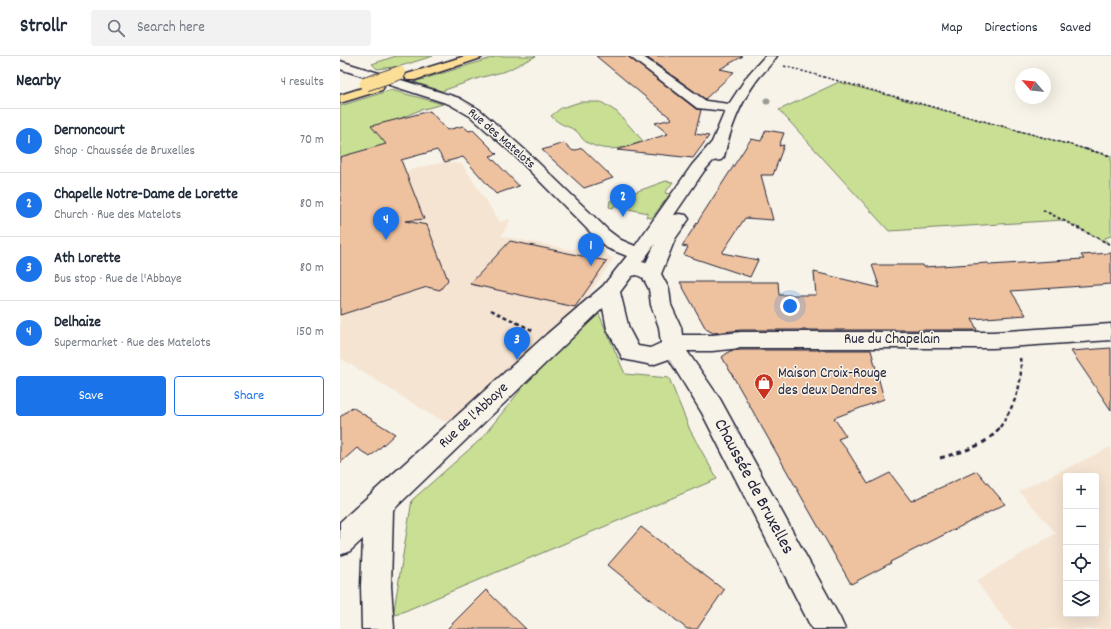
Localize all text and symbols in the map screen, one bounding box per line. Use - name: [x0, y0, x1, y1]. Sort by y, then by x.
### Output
- search box: [91, 10, 371, 46]
- text: Strollr: [20, 14, 67, 41]
- icon: search: [105, 17, 127, 39]
- text: Search here: [137, 17, 205, 39]
- text: Map: [941, 18, 963, 38]
- text: Directions: [985, 18, 1038, 38]
- text: Saved: [1060, 18, 1091, 38]
- north arrow: [1015, 68, 1051, 104]
- text: Nearby: [16, 70, 60, 94]
- text: 4 results: [281, 73, 324, 92]
- street label: Rue des Matelots: [463, 104, 539, 174]
- text: Dernoncourt: [54, 120, 125, 142]
- text: 1: [28, 131, 30, 150]
- text: 70 m: [300, 131, 324, 150]
- text: Shop · Chaussée de Bruxelles: [54, 142, 195, 161]
- text: Chapelle Notre-Dame de Lorette: [54, 184, 238, 206]
- pin: 2: [610, 184, 636, 217]
- text: 2: [26, 195, 32, 214]
- text: 80 m: [300, 195, 324, 214]
- text: Church · Rue des Matelots: [54, 206, 181, 225]
- pin: 4: [373, 207, 399, 240]
- pin: 1: [578, 233, 604, 266]
- text: Ath Lorette: [54, 248, 121, 270]
- text: 3: [26, 259, 32, 278]
- text: 80 m: [300, 259, 324, 278]
- text: Bus stop · Rue de l'Abbaye: [54, 270, 182, 289]
- your location: [780, 296, 800, 316]
- text: Delhaize: [54, 312, 101, 334]
- text: 4: [26, 323, 32, 342]
- text: 150 m: [296, 323, 324, 342]
- pin: 3: [504, 327, 530, 360]
- street label: Rue du Chapelain: [844, 329, 940, 351]
- text: Supermarket · Rue des Matelots: [54, 334, 211, 353]
- place label: Maison Croix-Rouge des deux Dendres: [778, 363, 887, 402]
- shop icon: Maison Croix-Rouge des deux Dendres: [753, 372, 775, 400]
- button: Save: [16, 376, 166, 416]
- button: Share: [174, 376, 324, 416]
- street label: Rue de l'Abbaye: [434, 378, 514, 454]
- street label: Chaussée de Bruxelles: [707, 415, 799, 559]
- map controls: [1063, 473, 1099, 617]
- button: +: [1063, 473, 1099, 509]
- button: −: [1063, 509, 1099, 545]
- button: locate: [1063, 545, 1099, 581]
- button: layers: [1063, 581, 1099, 617]

